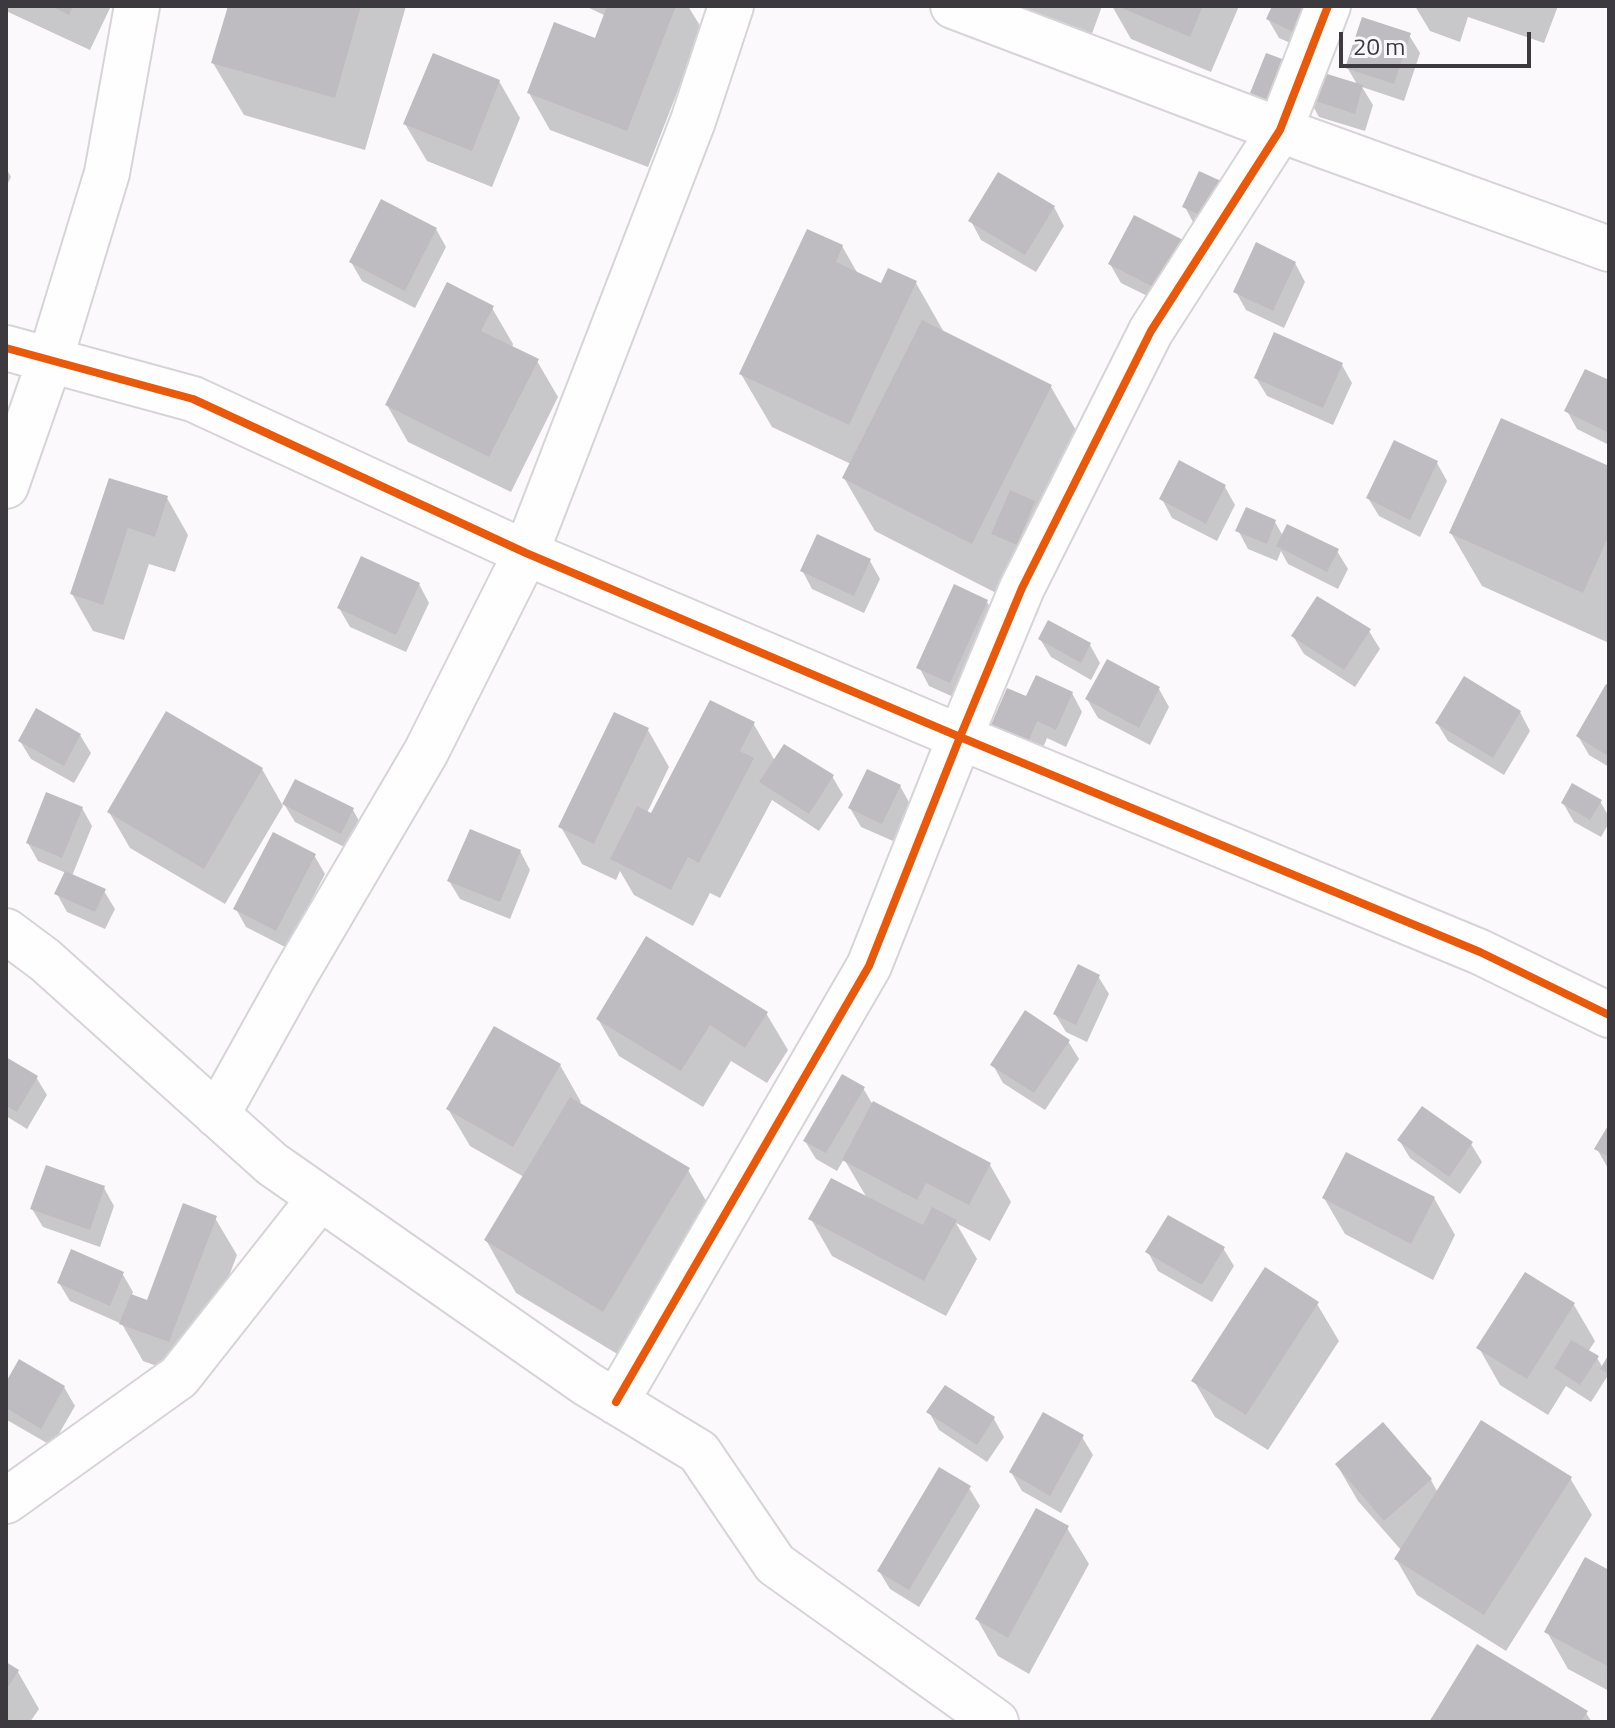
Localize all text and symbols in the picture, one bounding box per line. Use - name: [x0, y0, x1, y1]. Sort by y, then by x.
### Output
- scale bar: [1343, 16, 1535, 66]
- text: 20 m: [1353, 28, 1405, 64]

